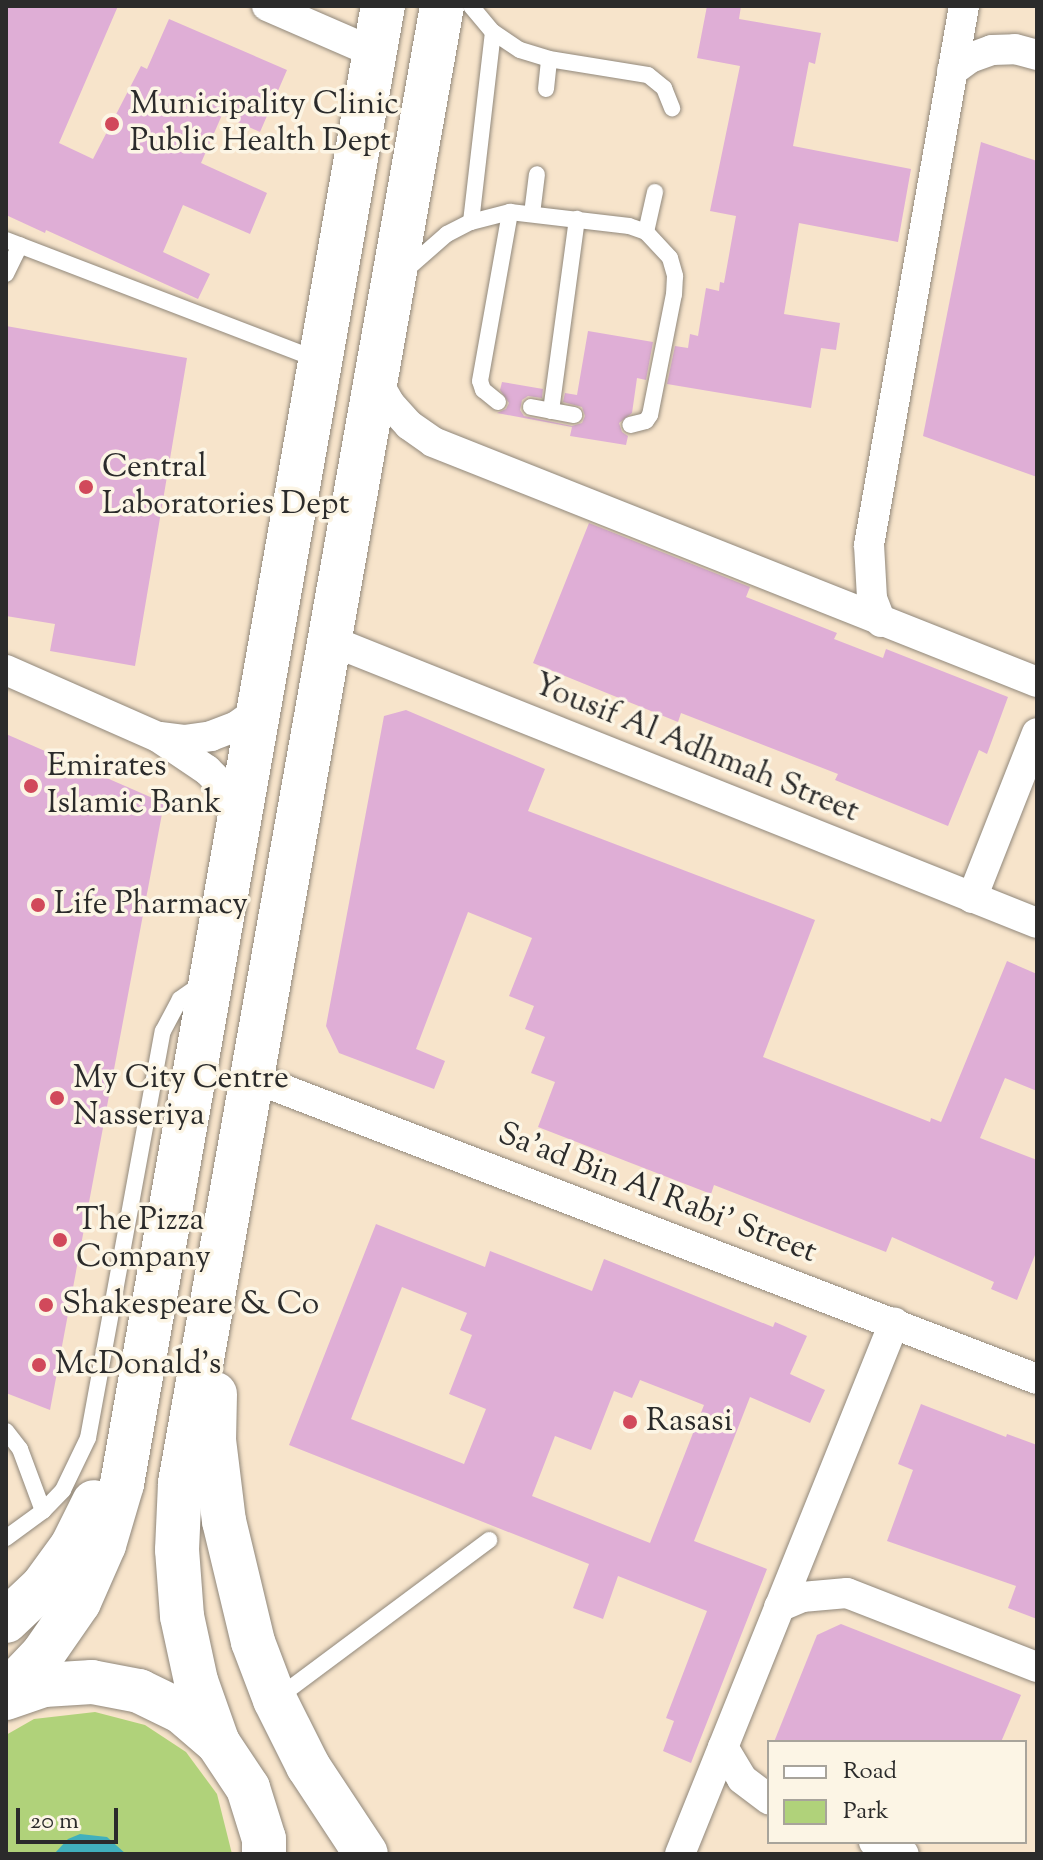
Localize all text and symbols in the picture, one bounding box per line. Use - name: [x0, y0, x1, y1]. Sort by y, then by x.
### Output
- place label: Municipality Clinic Public Health Dept: [130, 87, 399, 162]
- marker: Municipality Clinic Public Health Dept: [101, 113, 123, 135]
- place label: Central Laboratories Dept: [102, 450, 349, 525]
- marker: Central Laboratories Dept: [77, 478, 95, 496]
- street label: Yousif Al Adhmah Street: [528, 666, 864, 832]
- place label: Emirates Islamic Bank: [47, 749, 222, 824]
- marker: Emirates Islamic Bank: [22, 777, 40, 795]
- place label: Life Pharmacy: [54, 886, 248, 924]
- marker: Life Pharmacy: [29, 896, 47, 914]
- place label: My City Centre Nasseriya: [73, 1061, 289, 1136]
- marker: My City Centre Nasseriya: [48, 1089, 66, 1107]
- street label: Sa'ad Bin Al Rabi' Street: [492, 1115, 822, 1273]
- place label: The Pizza Company: [76, 1203, 211, 1278]
- marker: The Pizza Company: [51, 1231, 69, 1249]
- place label: Shakespeare & Co: [62, 1286, 319, 1324]
- marker: Shakespeare & Co: [37, 1296, 55, 1314]
- place label: McDonald's: [55, 1346, 221, 1384]
- marker: McDonald's: [30, 1356, 48, 1374]
- place label: Rasasi: [646, 1403, 733, 1441]
- marker: Rasasi: [621, 1413, 639, 1431]
- legend: [767, 1740, 1027, 1844]
- text: Road: [843, 1755, 897, 1789]
- scale bar: [20, 1792, 122, 1842]
- text: Park: [843, 1795, 889, 1829]
- text: 20 m: [30, 1805, 79, 1839]

